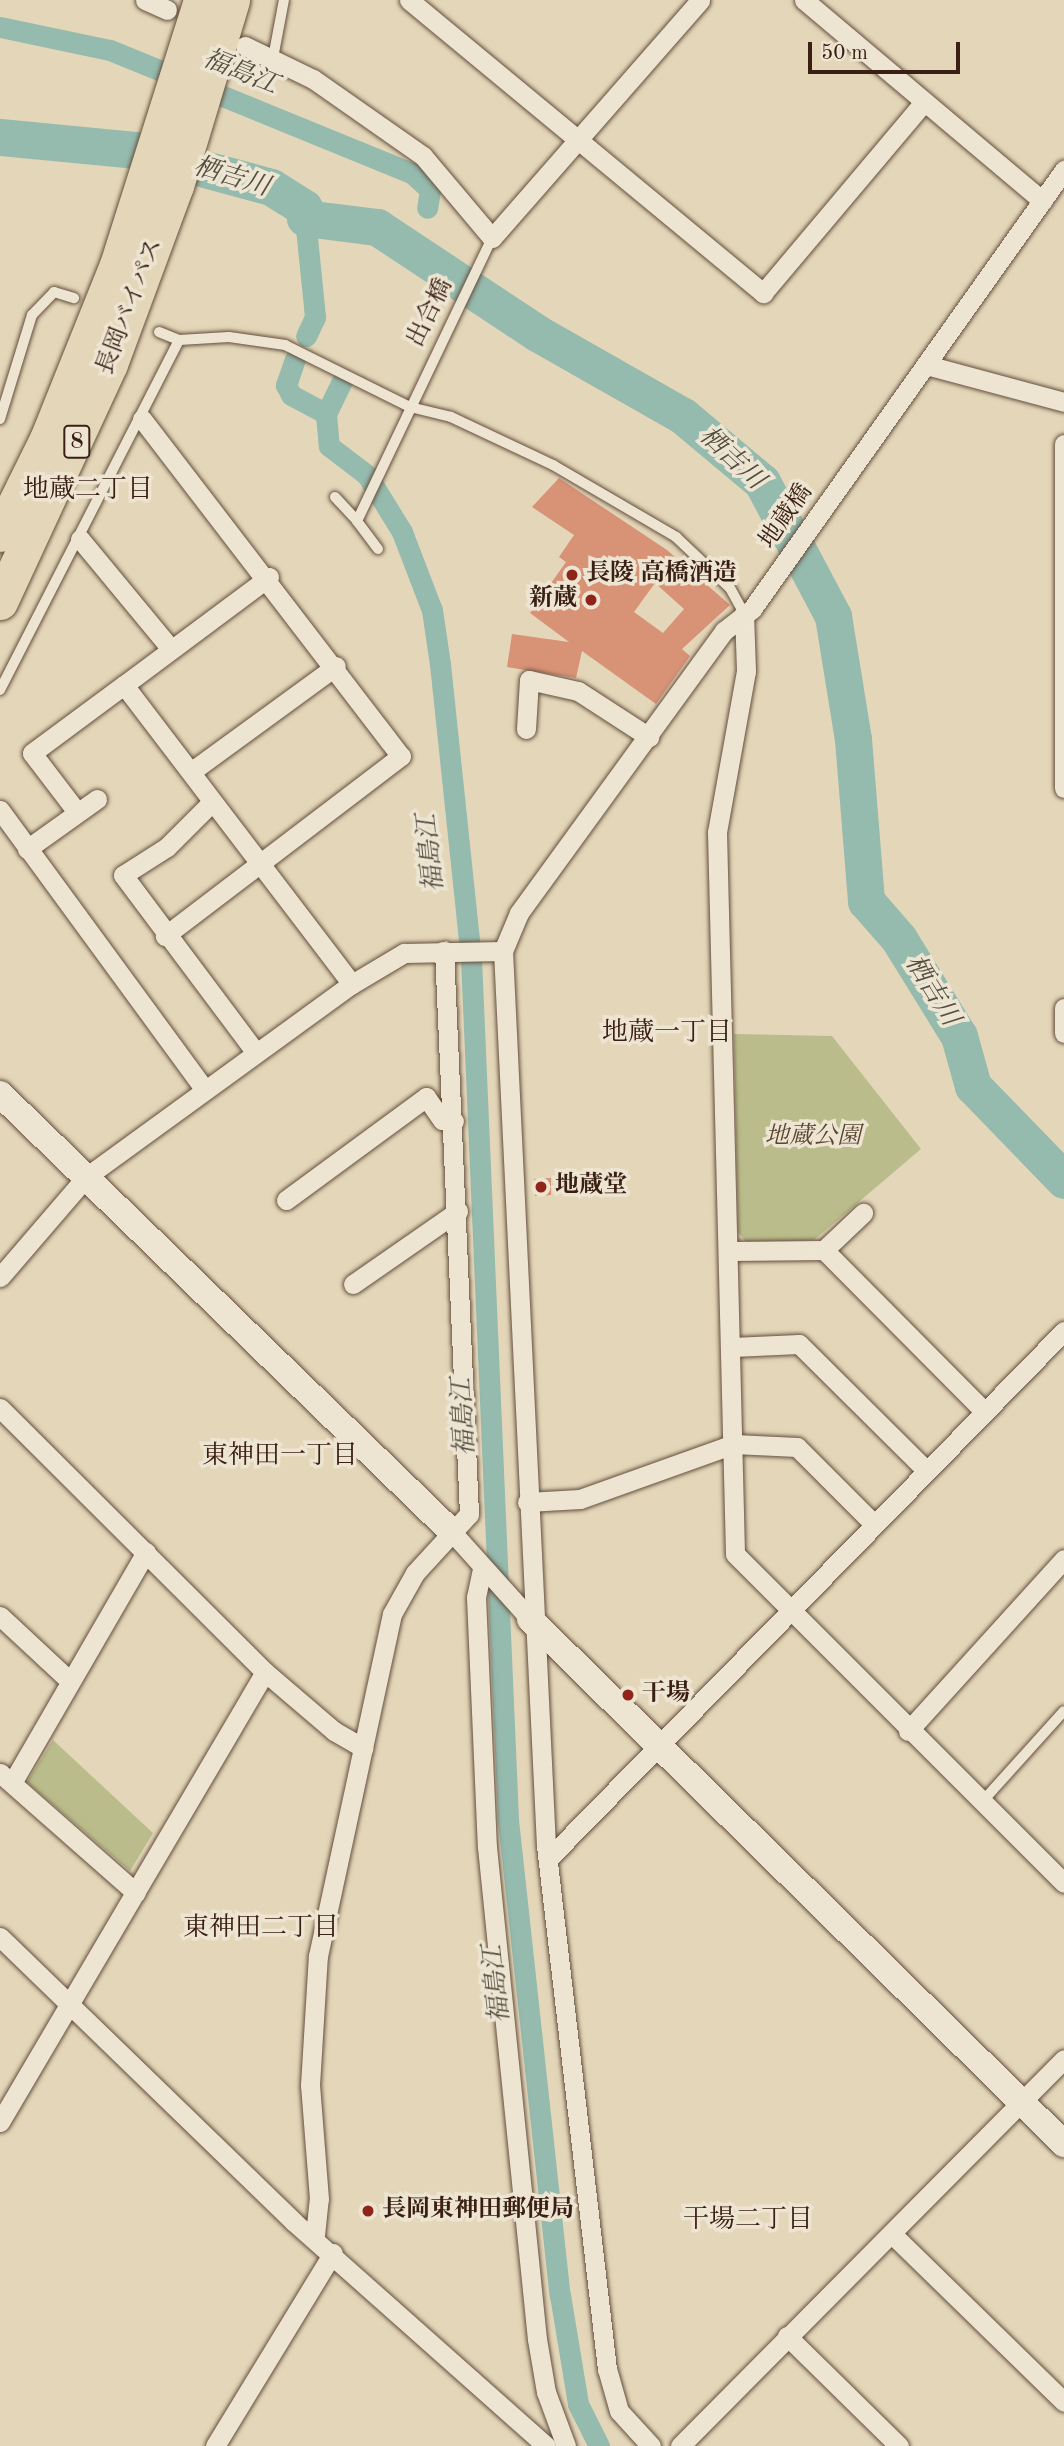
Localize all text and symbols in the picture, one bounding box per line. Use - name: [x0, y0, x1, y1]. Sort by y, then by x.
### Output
- scale bar: [812, 28, 964, 72]
- text: 50 m: [821, 43, 868, 64]
- water label: 福島江: [198, 44, 282, 102]
- water label: 栖吉川: [189, 152, 273, 204]
- street label: 長岡バイパス: [92, 235, 170, 379]
- street label: 出合橋: [402, 274, 460, 352]
- water label: 栖吉川: [692, 421, 770, 497]
- road number: 8: [63, 422, 91, 462]
- district label: 地蔵二丁目: [23, 475, 153, 507]
- street label: 地蔵橋: [755, 479, 819, 555]
- place label: 長陵 高橋酒造: [586, 561, 737, 589]
- marker: 長陵 高橋酒造: [564, 567, 580, 583]
- place label: 新蔵: [529, 586, 577, 614]
- marker: 新蔵: [583, 592, 599, 608]
- water label: 福島江: [412, 813, 452, 893]
- water label: 栖吉川: [897, 950, 965, 1032]
- district label: 地蔵一丁目: [602, 1018, 732, 1050]
- park label: 地蔵公園: [765, 1124, 861, 1152]
- place label: 地蔵堂: [555, 1173, 627, 1201]
- marker: 地蔵堂: [533, 1179, 549, 1195]
- water label: 福島江: [447, 1377, 483, 1457]
- district label: 東神田一丁目: [202, 1441, 358, 1473]
- place label: 干場: [642, 1681, 690, 1709]
- marker: 干場: [620, 1687, 636, 1703]
- district label: 東神田二丁目: [183, 1913, 339, 1945]
- water label: 福島江: [478, 1944, 518, 2024]
- place label: 長岡東神田郵便局: [382, 2197, 574, 2225]
- marker: 長岡東神田郵便局: [360, 2203, 376, 2219]
- district label: 干場二丁目: [683, 2205, 813, 2237]

